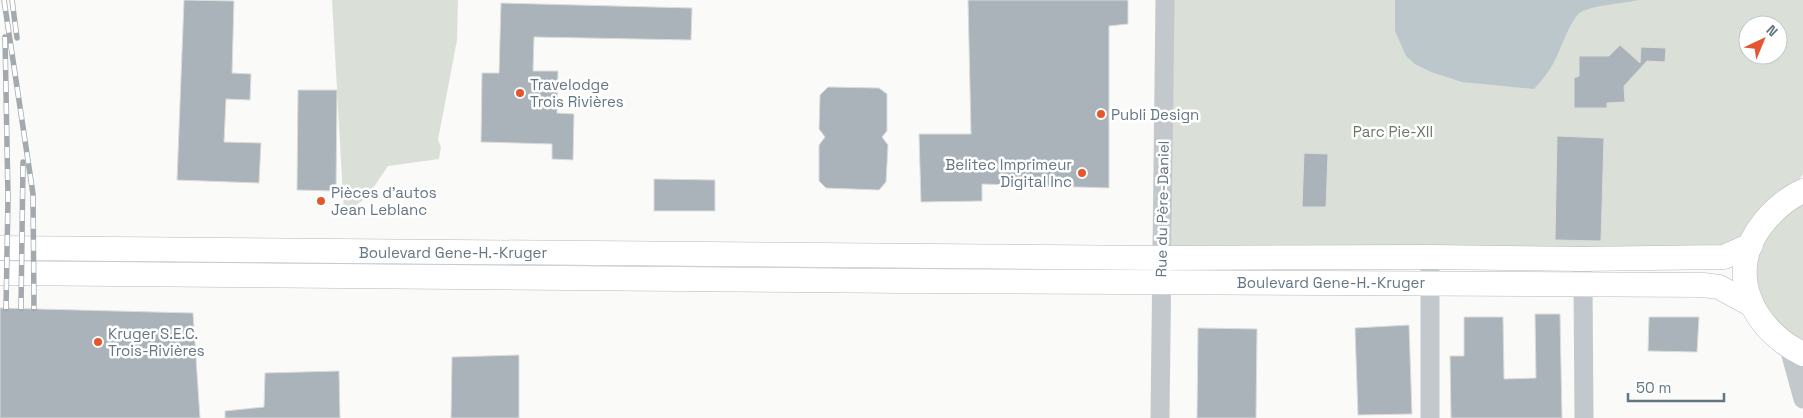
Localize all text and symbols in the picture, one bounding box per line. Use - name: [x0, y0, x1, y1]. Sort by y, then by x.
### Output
- north arrow: [1738, 15, 1788, 65]
- text: N: [1762, 21, 1782, 40]
- place label: Travelodge Trois Rivières: [530, 75, 624, 111]
- marker: Travelodge Trois Rivières: [514, 87, 526, 99]
- place label: Publi Design: [1111, 105, 1199, 124]
- marker: Publi Design: [1095, 108, 1107, 120]
- park label: Parc Pie-XII: [1353, 122, 1433, 141]
- street label: Rue du Père-Daniel: [1151, 140, 1173, 278]
- place label: Belitec Imprimeur Digital Inc: [945, 155, 1072, 191]
- marker: Belitec Imprimeur Digital Inc: [1076, 167, 1088, 179]
- place label: Pièces d'autos Jean Leblanc: [331, 183, 437, 219]
- marker: Pièces d'autos Jean Leblanc: [315, 195, 327, 207]
- street label: Boulevard Gene-H.-Kruger: [359, 243, 547, 262]
- street label: Boulevard Gene-H.-Kruger: [1237, 273, 1425, 292]
- place label: Kruger S.E.C. Trois-Rivières: [108, 324, 205, 360]
- marker: Kruger S.E.C. Trois-Rivières: [92, 336, 104, 348]
- scale bar: [1628, 370, 1724, 402]
- text: 50 m: [1636, 378, 1671, 397]

